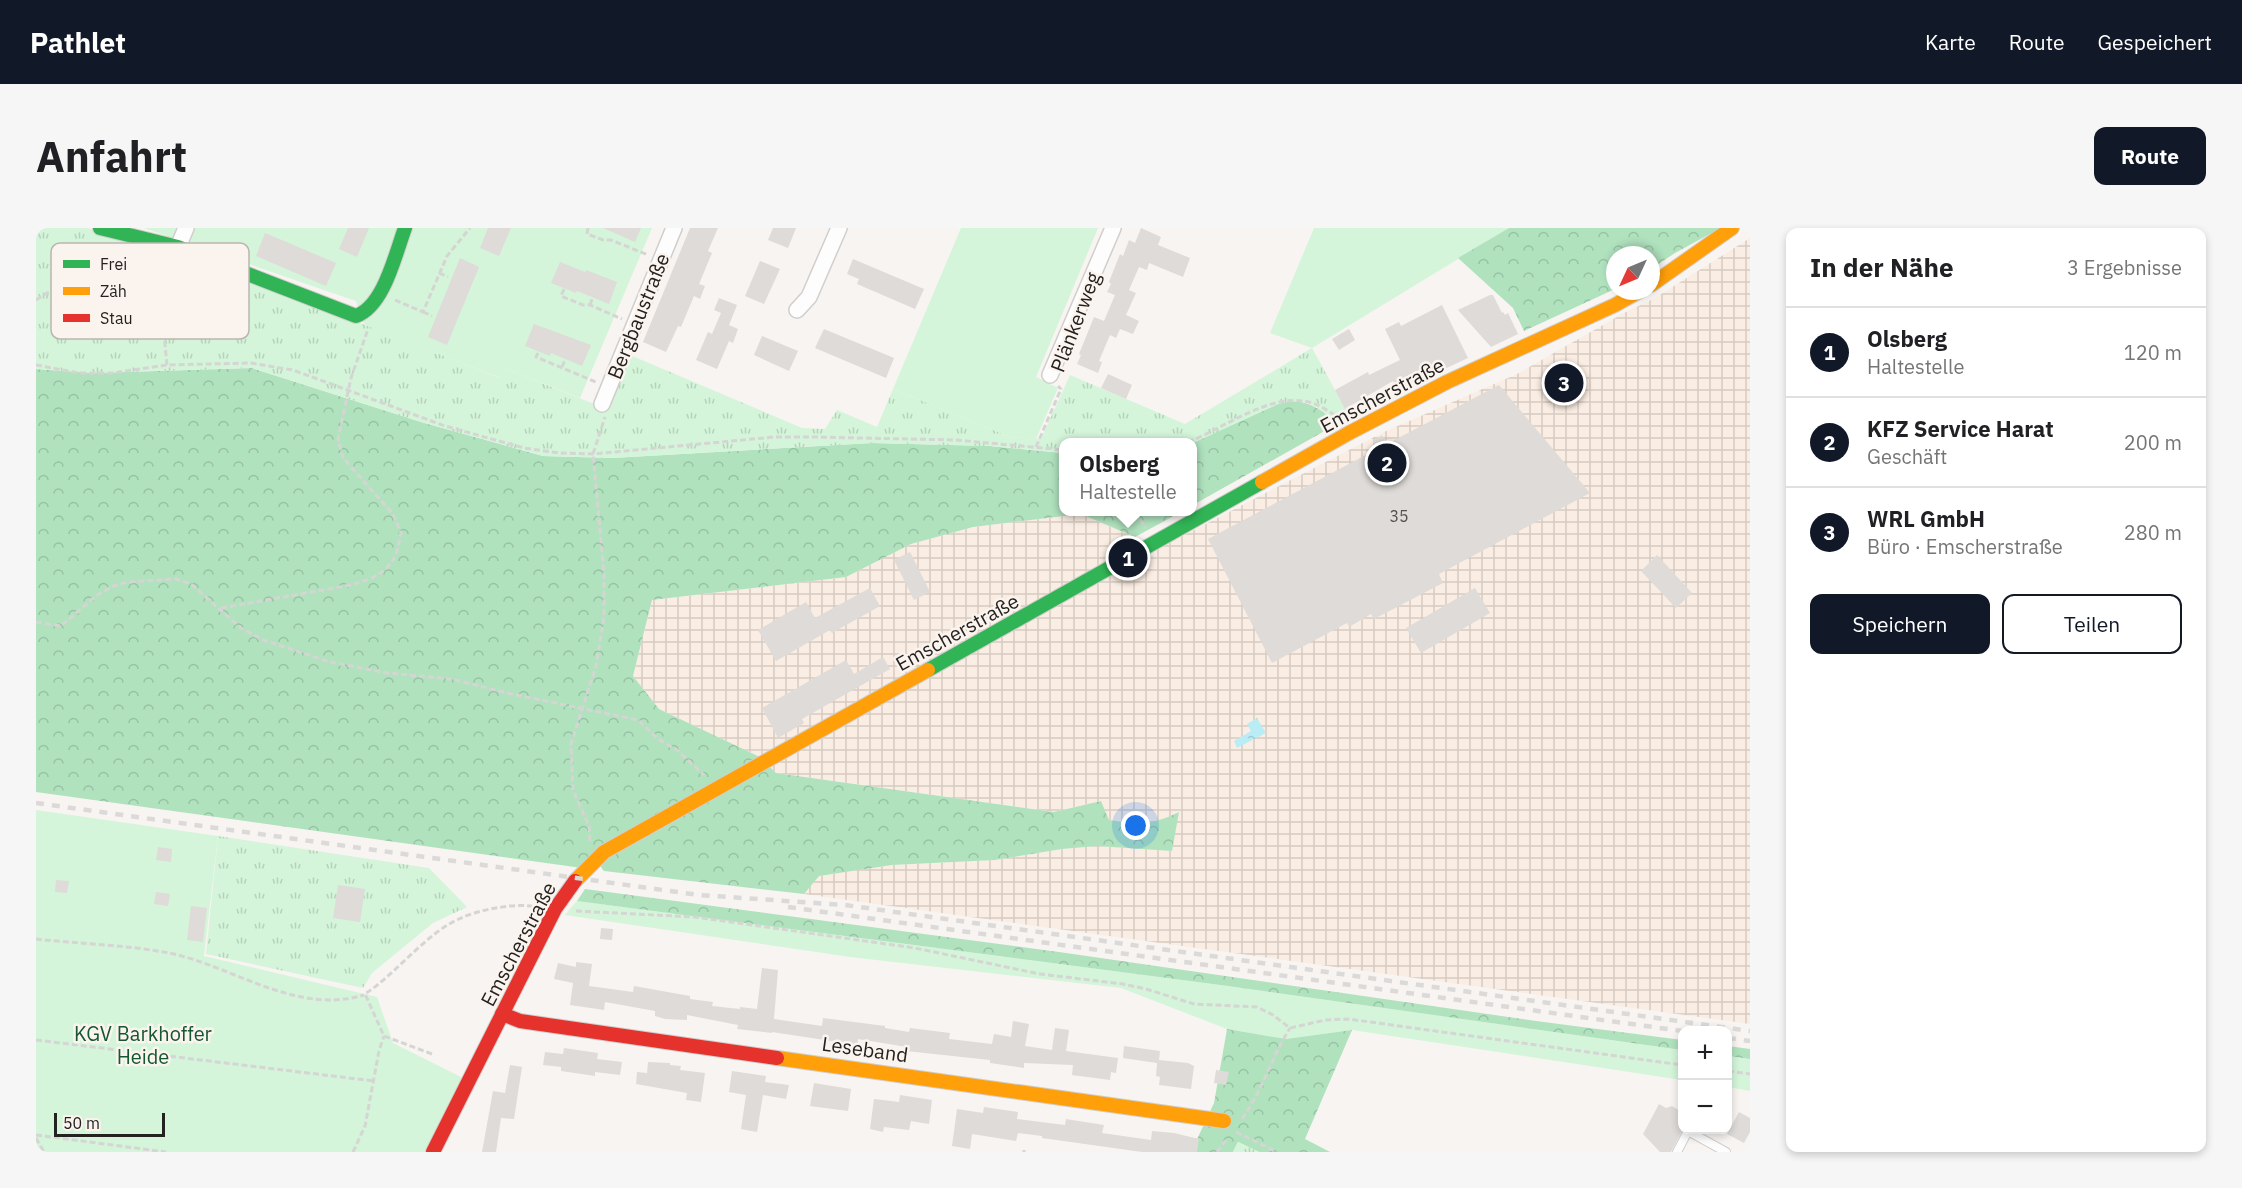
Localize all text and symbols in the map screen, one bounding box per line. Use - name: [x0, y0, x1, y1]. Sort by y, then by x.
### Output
- text: Pathlet: [30, 24, 126, 61]
- text: Karte: [1925, 28, 1976, 56]
- text: Route: [2009, 28, 2065, 56]
- text: Gespeichert: [2098, 28, 2212, 56]
- button: Route: [2094, 127, 2206, 185]
- text: Anfahrt: [36, 129, 187, 184]
- legend: [51, 243, 249, 339]
- north arrow: [1606, 246, 1660, 300]
- street label: Bergbaustraße: [600, 249, 676, 383]
- text: In der Nähe: [1810, 250, 1954, 284]
- text: Frei: [100, 254, 127, 274]
- text: 3 Ergebnisse: [2067, 254, 2182, 281]
- street label: Plänkerweg: [1044, 268, 1107, 376]
- text: Zäh: [100, 281, 127, 301]
- text: Stau: [100, 308, 133, 328]
- text: Olsberg: [1867, 324, 1947, 353]
- text: 1: [1824, 339, 1836, 366]
- text: 120 m: [2124, 339, 2182, 366]
- street label: Emscherstraße: [1315, 351, 1449, 439]
- text: Haltestelle: [1867, 353, 1964, 380]
- pin: 3: [1544, 360, 1583, 406]
- text: KFZ Service Harat: [1867, 414, 2054, 443]
- text: 2: [1824, 429, 1836, 456]
- text: 200 m: [2124, 429, 2182, 456]
- popup: [1059, 438, 1197, 516]
- pin: 2: [1368, 440, 1406, 486]
- text: Geschäft: [1867, 443, 1947, 470]
- text: Olsberg: [1079, 449, 1159, 478]
- text: Haltestelle: [1079, 478, 1177, 505]
- text: WRL GmbH: [1867, 504, 1985, 533]
- house number: 35: [1389, 506, 1409, 526]
- text: 3: [1824, 519, 1836, 546]
- text: 280 m: [2124, 519, 2182, 546]
- text: Büro · Emscherstraße: [1867, 533, 2063, 560]
- pin: 1: [1108, 536, 1148, 580]
- street label: Emscherstraße: [891, 587, 1023, 677]
- button: Speichern: [1810, 594, 1990, 654]
- button: Teilen: [2002, 594, 2182, 654]
- your location: [1121, 811, 1150, 840]
- street label: Emscherstraße: [474, 877, 562, 1011]
- park label: KGV Barkhoffer Heide: [74, 1020, 212, 1070]
- map controls: [1678, 1026, 1732, 1134]
- button: +: [1678, 1026, 1732, 1080]
- street label: Leseband: [820, 1030, 910, 1068]
- button: −: [1678, 1080, 1732, 1134]
- scale bar: [54, 1110, 165, 1138]
- text: 50 m: [63, 1113, 100, 1133]

